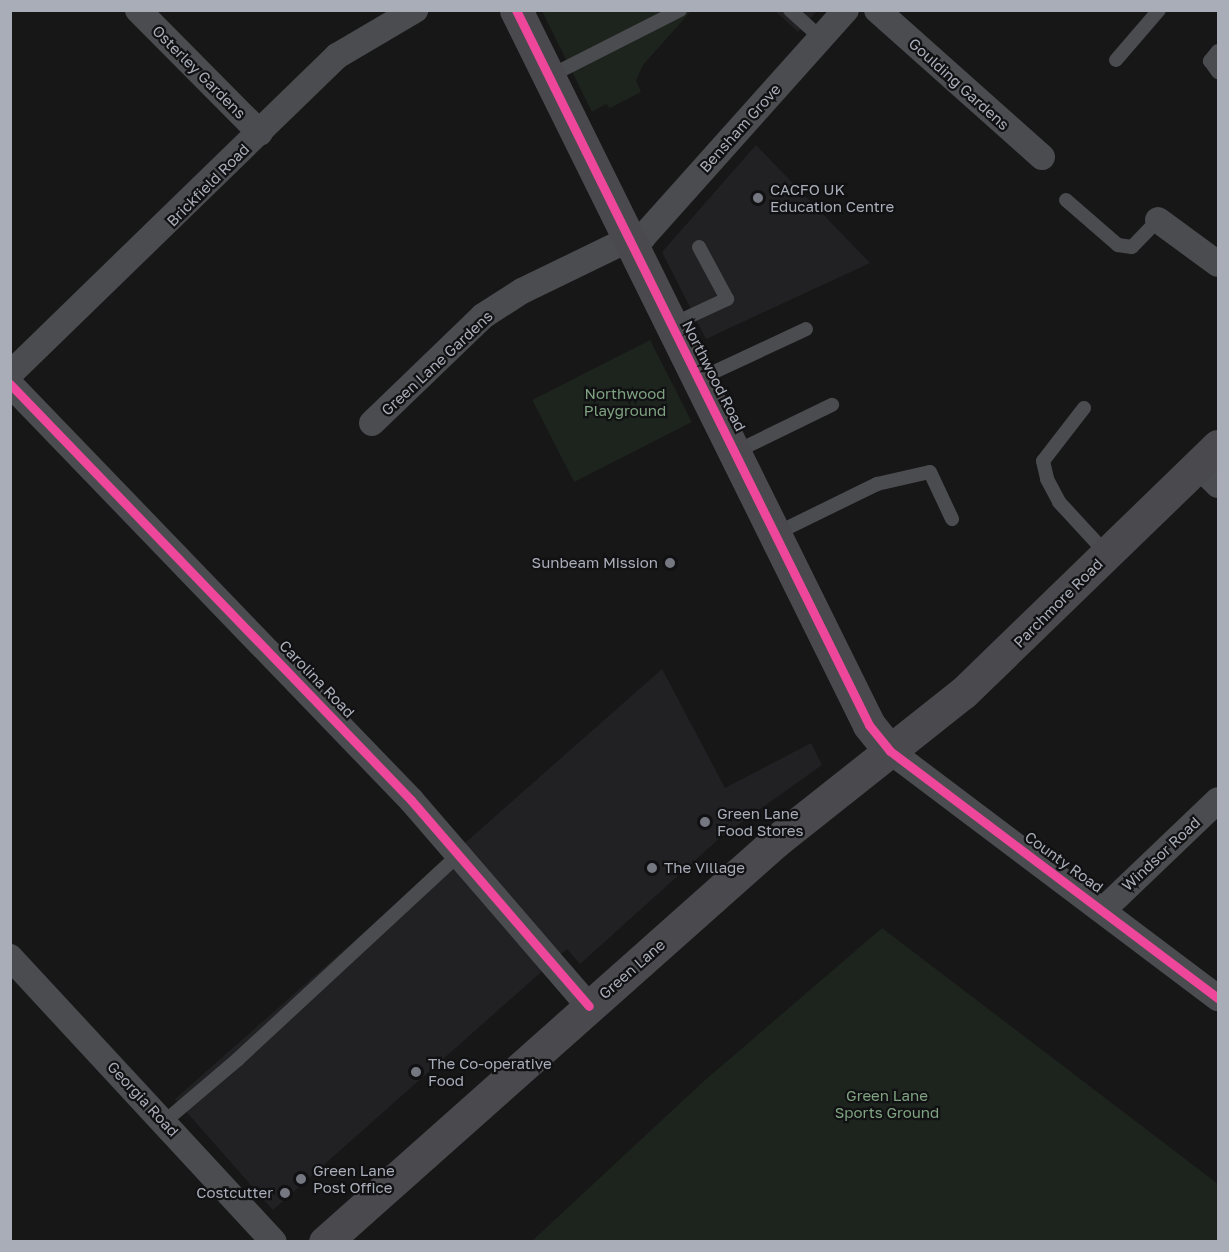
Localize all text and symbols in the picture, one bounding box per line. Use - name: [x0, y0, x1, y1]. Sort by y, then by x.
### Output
- street label: Osterley Gardens: [149, 22, 249, 122]
- street label: Goulding Gardens: [905, 34, 1013, 134]
- street label: Bensham Grove: [696, 80, 784, 176]
- street label: Brickfield Road: [163, 140, 253, 230]
- place label: CACFO UK Education Centre: [770, 180, 894, 215]
- marker: CACFO UK Education Centre: [751, 191, 765, 205]
- street label: Green Lane Gardens: [378, 307, 496, 419]
- street label: Northwood Road: [678, 318, 750, 434]
- park label: Northwood Playground: [584, 384, 666, 419]
- place label: Sunbeam Mission: [532, 554, 658, 572]
- street label: Parchmore Road: [1010, 555, 1106, 651]
- marker: Sunbeam Mission: [663, 556, 677, 570]
- street label: Carolina Road: [276, 637, 358, 721]
- place label: Green Lane Food Stores: [717, 804, 803, 839]
- street label: Windsor Road: [1118, 813, 1204, 895]
- marker: Green Lane Food Stores: [698, 815, 712, 829]
- street label: County Road: [1021, 828, 1107, 896]
- place label: The Village: [664, 859, 745, 877]
- marker: The Village: [645, 861, 659, 875]
- street label: Green Lane: [595, 935, 669, 1003]
- place label: The Co-operative Food: [428, 1054, 552, 1089]
- street label: Georgia Road: [104, 1058, 182, 1140]
- marker: The Co-operative Food: [409, 1065, 423, 1079]
- park label: Green Lane Sports Ground: [835, 1086, 939, 1121]
- place label: Green Lane Post Office: [313, 1161, 395, 1196]
- marker: Green Lane Post Office: [294, 1172, 308, 1186]
- place label: Costcutter: [196, 1184, 273, 1202]
- marker: Costcutter: [278, 1186, 292, 1200]

